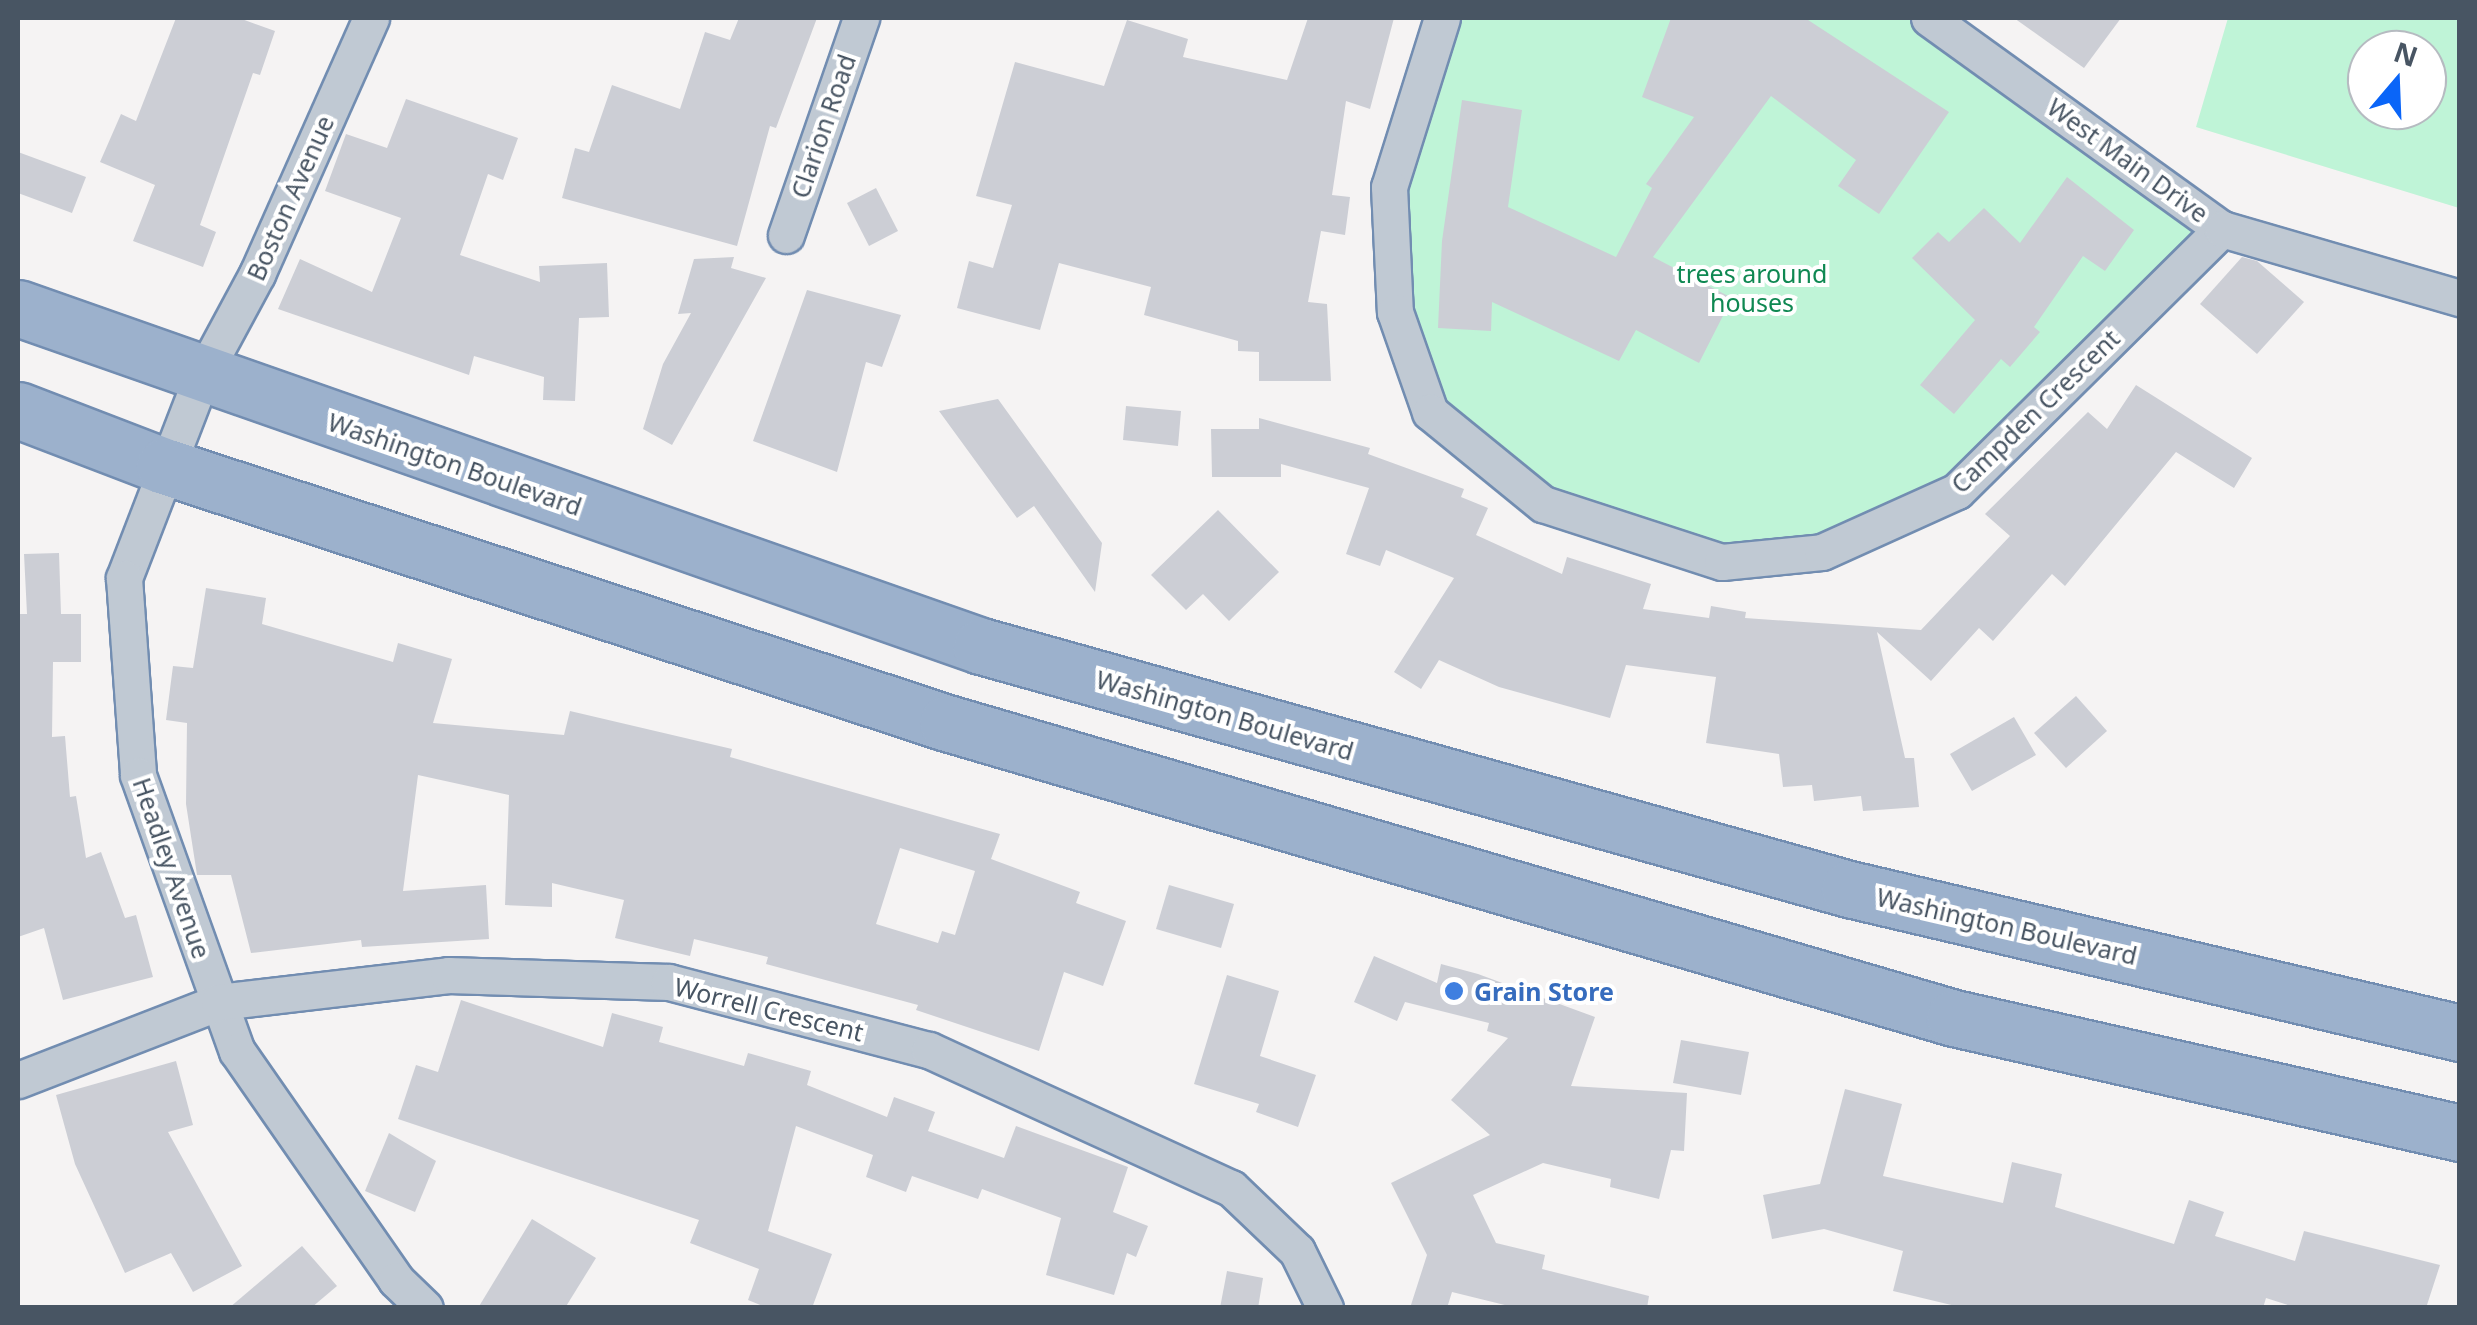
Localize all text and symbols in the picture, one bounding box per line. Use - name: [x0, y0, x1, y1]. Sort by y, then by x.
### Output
- north arrow: [2347, 30, 2447, 130]
- text: N: [2389, 32, 2423, 75]
- street label: Clarion Road: [784, 50, 862, 202]
- street label: West Main Drive: [2042, 92, 2214, 228]
- street label: Boston Avenue: [240, 111, 340, 285]
- park label: trees around houses: [1677, 259, 1827, 318]
- street label: Campden Crescent: [1945, 323, 2125, 499]
- street label: Washington Boulevard: [324, 406, 586, 522]
- street label: Washington Boulevard: [1093, 664, 1357, 766]
- street label: Headley Avenue: [127, 774, 217, 962]
- street label: Washington Boulevard: [1874, 881, 2140, 971]
- street label: Worrell Crescent: [671, 971, 867, 1047]
- place label: Grain Store: [1474, 976, 1614, 1006]
- marker: Grain Store: [1443, 980, 1465, 1002]

